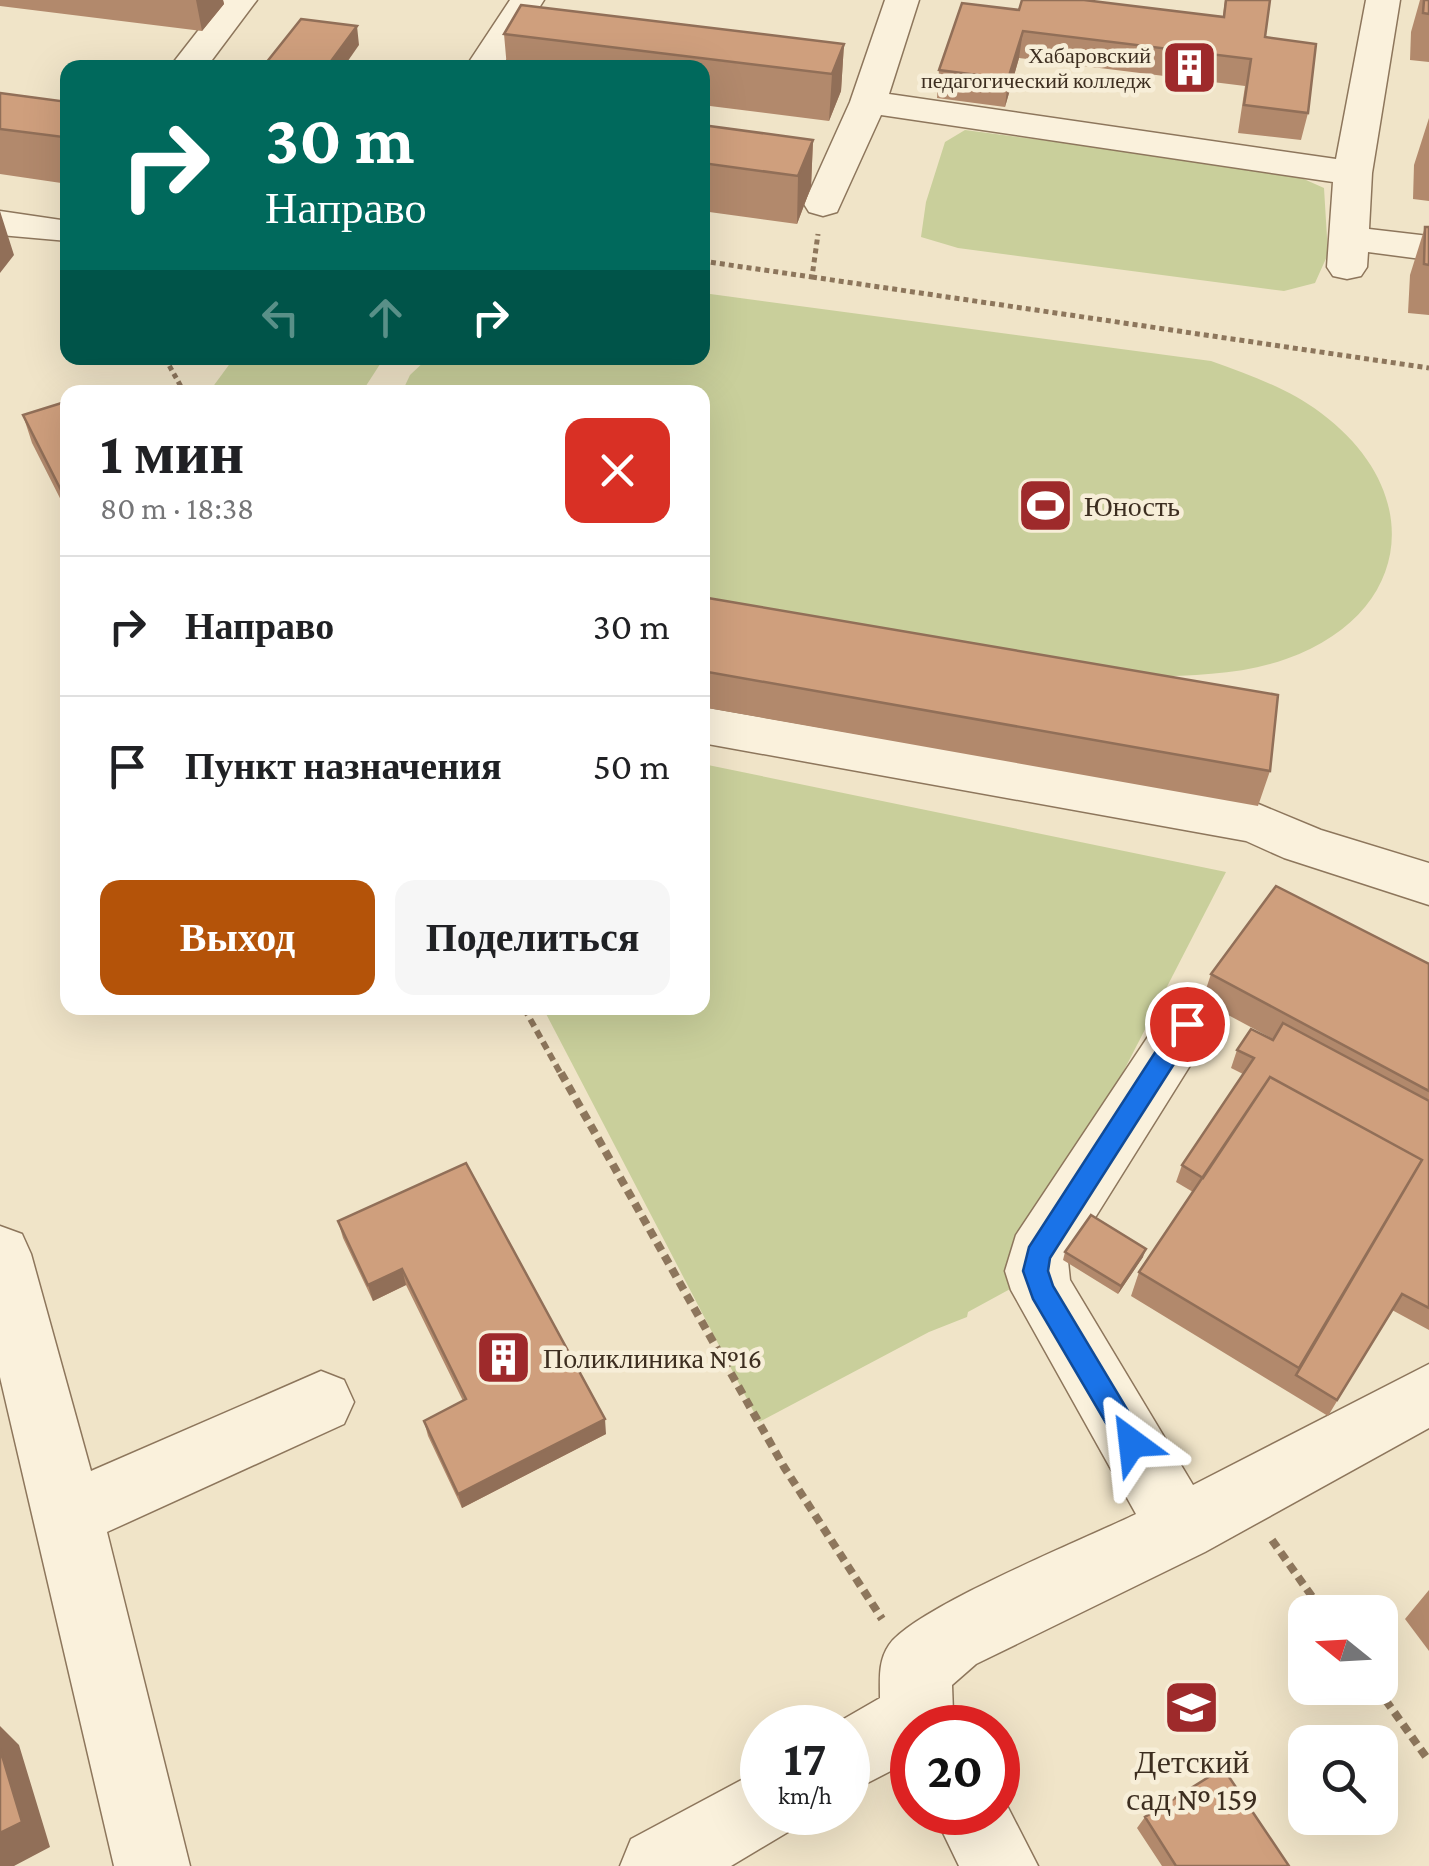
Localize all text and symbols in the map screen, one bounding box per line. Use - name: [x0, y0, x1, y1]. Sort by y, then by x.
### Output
- building icon: Хабаровский педагогический колледж: [1160, 38, 1220, 98]
- place label: Хабаровский педагогический колледж: [921, 43, 1152, 93]
- icon: right: [100, 100, 230, 230]
- text: 30 m: [265, 100, 414, 178]
- text: Направо: [265, 183, 427, 233]
- icon: left: [253, 290, 308, 345]
- icon: ahead: [358, 290, 413, 345]
- icon: right: [463, 290, 518, 345]
- button: close: [565, 418, 670, 523]
- text: 1 мин: [100, 419, 244, 486]
- sports icon: Юность: [1015, 476, 1075, 536]
- text: 80 m · 18:38: [100, 490, 254, 526]
- place label: Юность: [1084, 491, 1180, 522]
- icon: right: [100, 599, 155, 654]
- text: Направо: [185, 605, 334, 647]
- text: 30 m: [593, 605, 670, 647]
- icon: arrive: [100, 739, 155, 794]
- text: Пункт назначения: [185, 745, 502, 787]
- text: 50 m: [593, 745, 670, 787]
- button: Выход: [100, 880, 375, 995]
- button: Поделиться: [395, 880, 670, 995]
- pin: [1145, 982, 1230, 1067]
- icon: arrive: [1160, 997, 1215, 1052]
- building icon: Поликлиника №16: [474, 1328, 534, 1388]
- place label: Поликлиника №16: [543, 1343, 762, 1374]
- position arrow: [1080, 1391, 1184, 1495]
- north arrow: [1288, 1595, 1398, 1705]
- map controls: [1288, 1595, 1398, 1835]
- school or university icon: Детский сад № 159: [1162, 1678, 1222, 1738]
- speed limit sign: 20: [890, 1705, 1020, 1835]
- button: search: [1288, 1725, 1398, 1835]
- text: 17: [784, 1730, 826, 1786]
- place label: Детский сад № 159: [1126, 1744, 1258, 1817]
- text: km/h: [778, 1782, 832, 1809]

